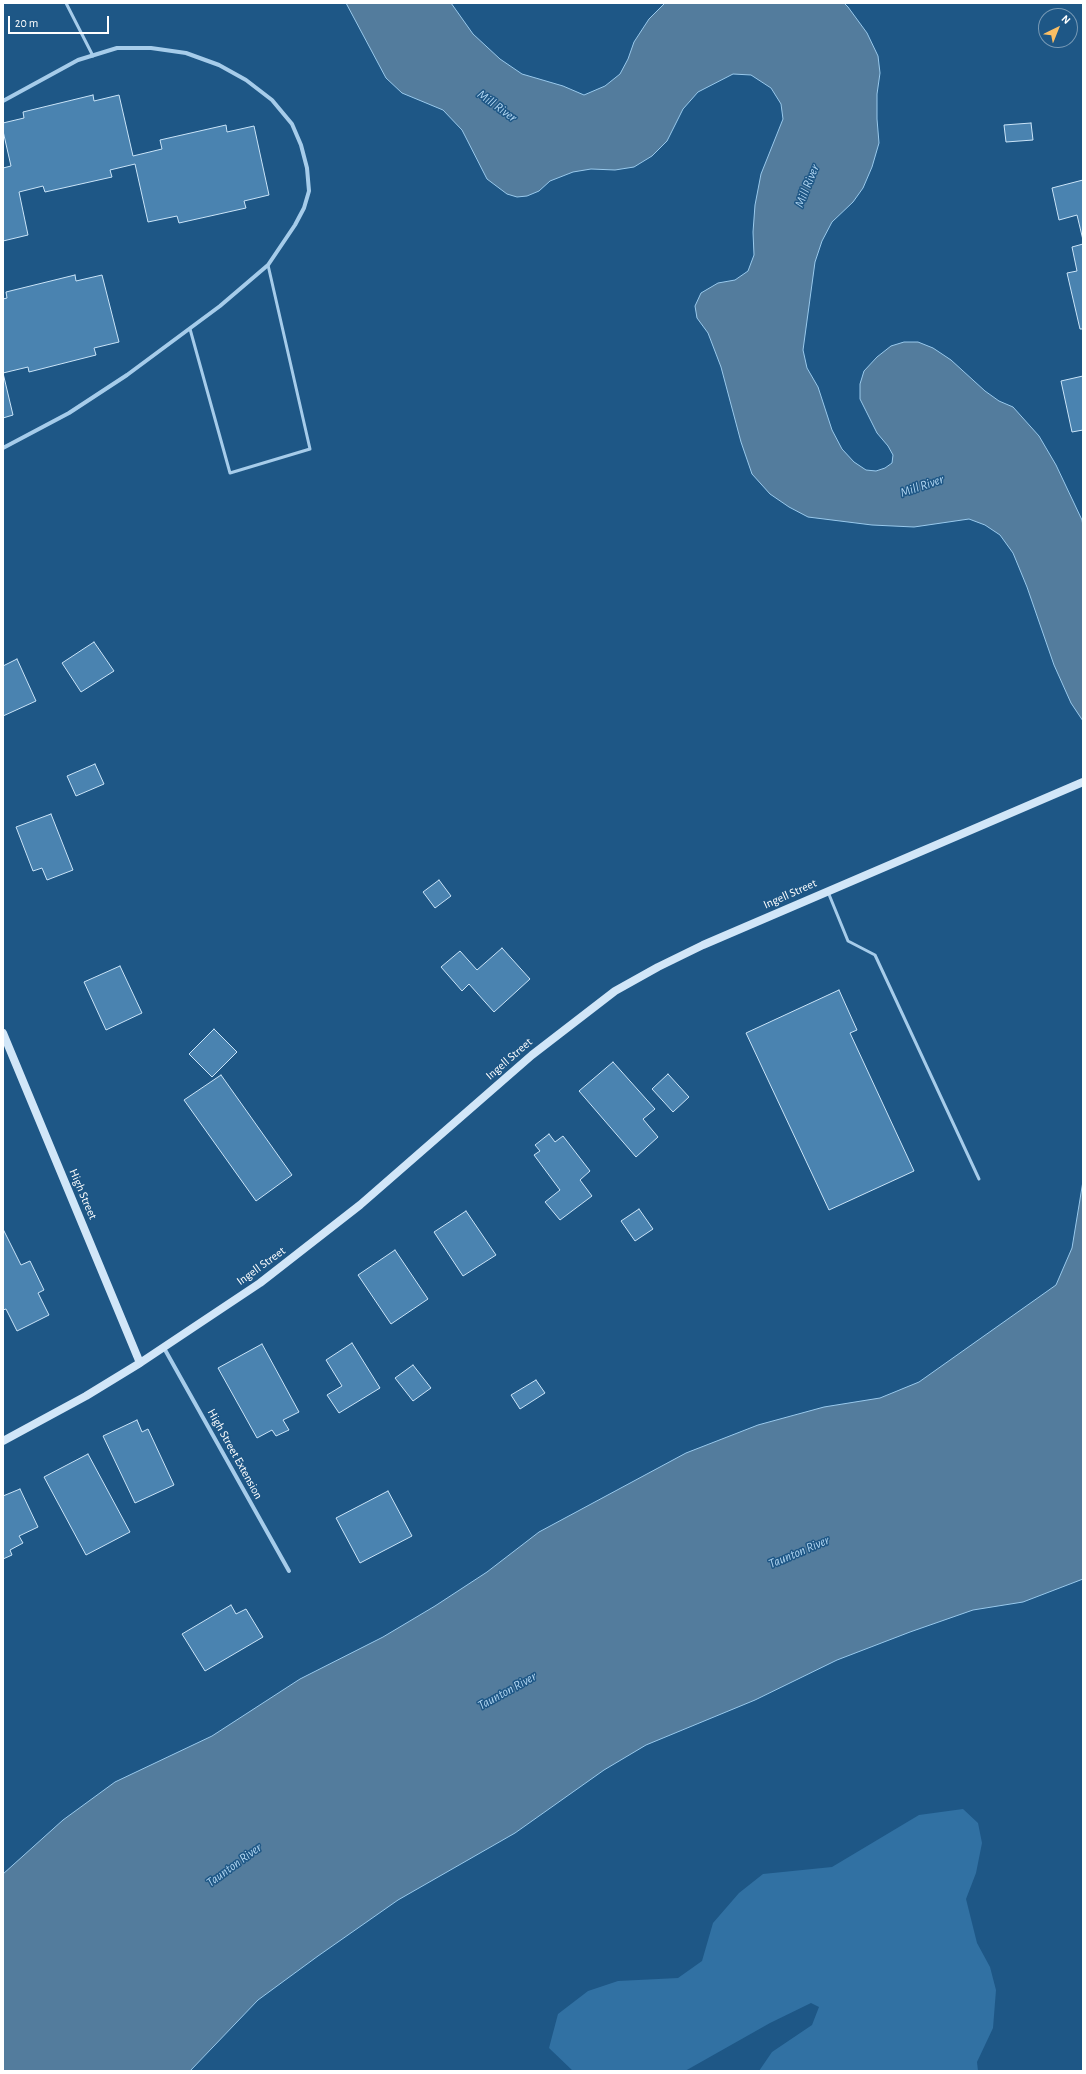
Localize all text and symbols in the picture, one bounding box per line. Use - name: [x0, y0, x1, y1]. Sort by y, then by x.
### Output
- scale bar: [10, 8, 111, 34]
- north arrow: [1038, 8, 1078, 48]
- text: N: [1059, 13, 1072, 26]
- text: 20 m: [15, 17, 38, 29]
- water label: Mill River: [474, 86, 520, 126]
- water label: Mill River: [791, 162, 823, 210]
- water label: Mill River: [898, 471, 946, 501]
- street label: Ingell Street: [761, 876, 819, 912]
- street label: Ingell Street: [483, 1035, 535, 1083]
- street label: High Street: [66, 1167, 100, 1221]
- street label: Ingell Street: [234, 1243, 288, 1289]
- street label: High Street Extension: [204, 1406, 266, 1502]
- water label: Taunton River: [766, 1532, 832, 1572]
- water label: Taunton River: [475, 1669, 539, 1713]
- water label: Taunton River: [203, 1840, 265, 1890]

